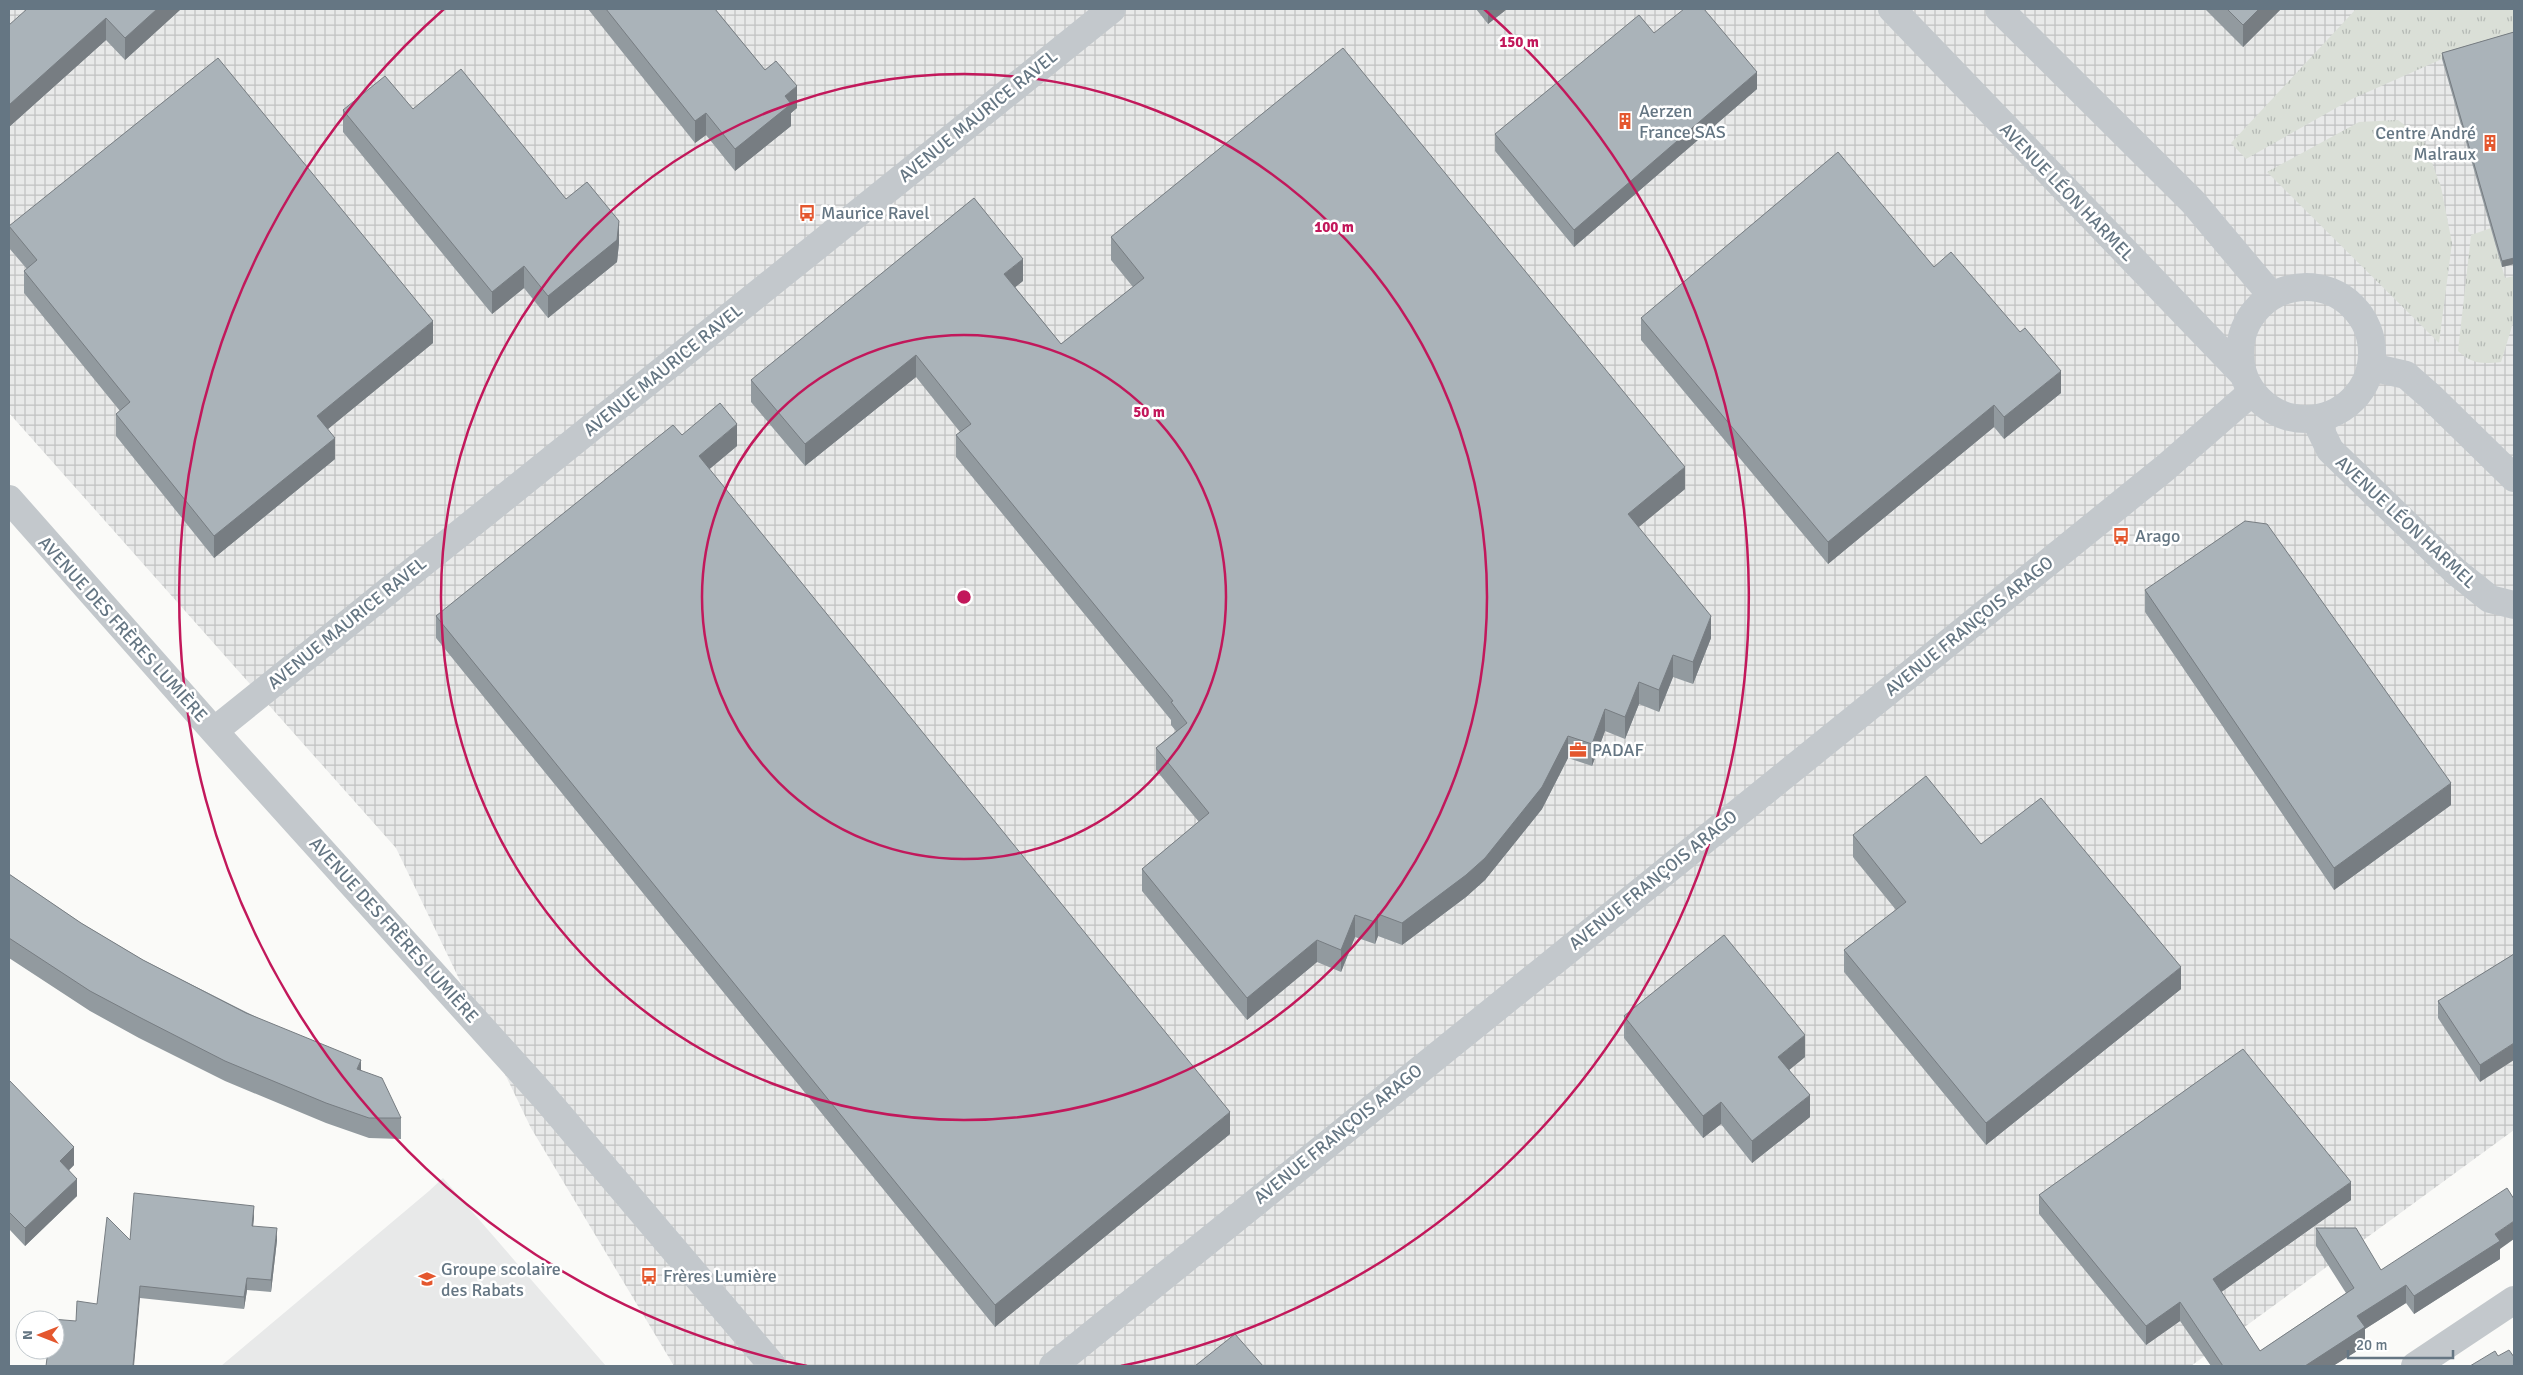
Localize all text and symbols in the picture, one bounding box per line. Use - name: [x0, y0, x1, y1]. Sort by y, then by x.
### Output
- text: 150 m: [1499, 33, 1539, 51]
- street label: AVENUE MAURICE RAVEL: [894, 45, 1062, 187]
- place label: Aerzen France SAS: [1639, 100, 1726, 143]
- building icon: Aerzen France SAS: [1615, 111, 1635, 131]
- street label: AVENUE LÉON HARMEL: [1995, 118, 2139, 266]
- place label: Centre André Malraux: [2375, 122, 2477, 165]
- building icon: Centre André Malraux: [2480, 133, 2500, 153]
- place label: Maurice Ravel: [821, 202, 929, 224]
- bus stop icon: Maurice Ravel: [797, 203, 817, 223]
- text: 100 m: [1314, 218, 1354, 236]
- street label: AVENUE MAURICE RAVEL: [579, 299, 747, 441]
- text: 50 m: [1133, 403, 1165, 421]
- street label: AVENUE LÉON HARMEL: [2331, 451, 2481, 593]
- place label: Arago: [2135, 525, 2180, 547]
- bus stop icon: Arago: [2111, 526, 2131, 546]
- street label: AVENUE DES FRÈRES LUMIÈRE: [34, 532, 212, 726]
- street label: AVENUE FRANÇOIS ARAGO: [1880, 551, 2058, 701]
- street label: AVENUE MAURICE RAVEL: [263, 552, 431, 694]
- centre of rings: [955, 588, 973, 606]
- place label: PADAF: [1592, 739, 1644, 761]
- office icon: PADAF: [1568, 740, 1588, 760]
- street label: AVENUE FRANÇOIS ARAGO: [1564, 805, 1742, 955]
- street label: AVENUE DES FRÈRES LUMIÈRE: [305, 833, 483, 1027]
- street label: AVENUE FRANÇOIS ARAGO: [1249, 1059, 1427, 1209]
- place label: Groupe scolaire des Rabats: [441, 1258, 561, 1301]
- place label: Frères Lumière: [663, 1265, 777, 1287]
- bus stop icon: Frères Lumière: [639, 1266, 659, 1286]
- school or university icon: Groupe scolaire des Rabats: [417, 1269, 437, 1289]
- north arrow: [15, 1310, 65, 1360]
- scale bar: [2348, 1328, 2453, 1360]
- text: N: [19, 1330, 36, 1340]
- text: 20 m: [2356, 1336, 2387, 1354]

